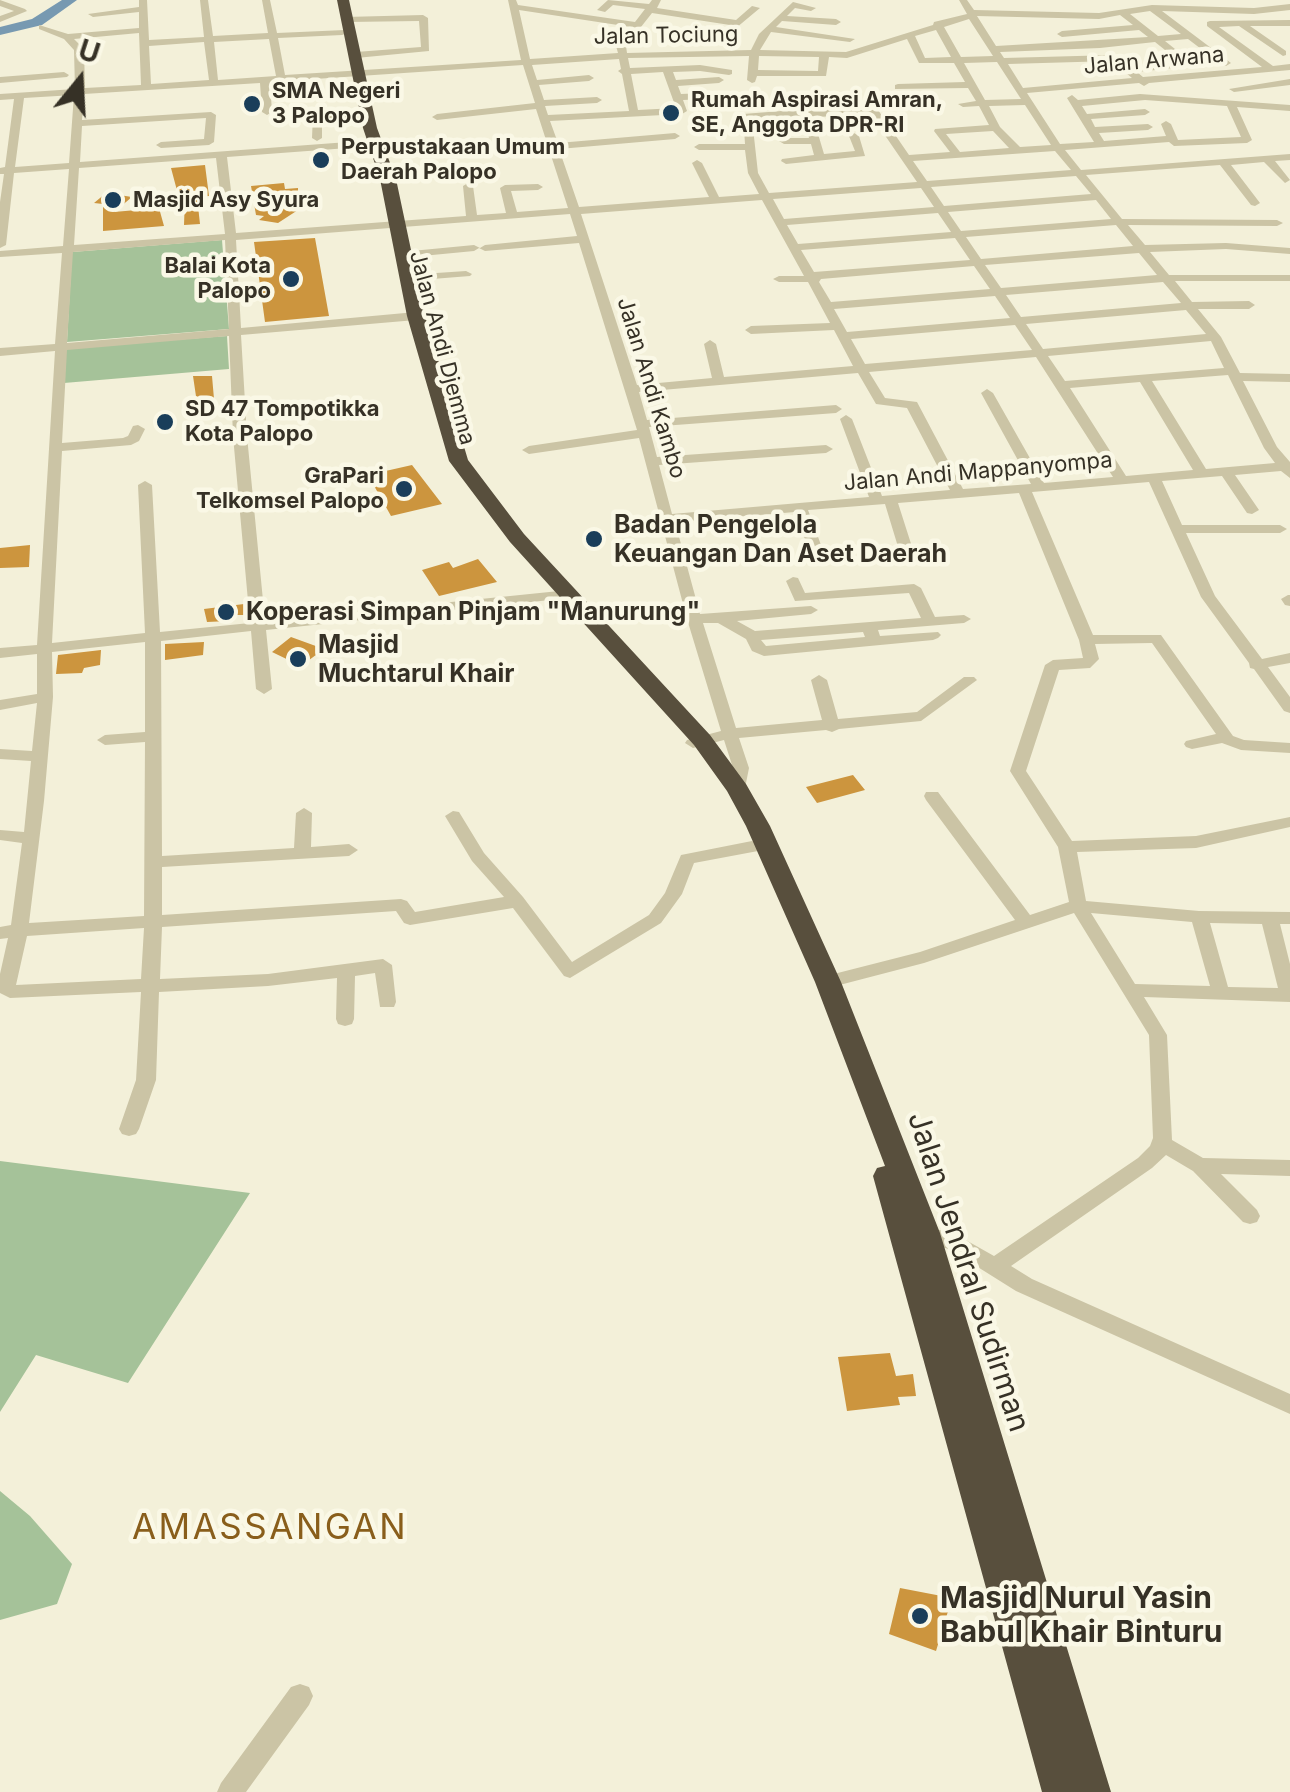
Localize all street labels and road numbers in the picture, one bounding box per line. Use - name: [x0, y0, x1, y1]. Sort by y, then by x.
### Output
- street label: Jalan Tociung: [593, 22, 739, 50]
- street label: Jalan Arwana: [1083, 42, 1225, 80]
- street label: Jalan Andi Djemma: [403, 248, 481, 448]
- street label: Jalan Andi Kambo: [611, 294, 691, 482]
- street label: Jalan Andi Mappanyompa: [842, 447, 1114, 497]
- street label: Jalan Jendral Sudirman: [899, 1108, 1037, 1436]

